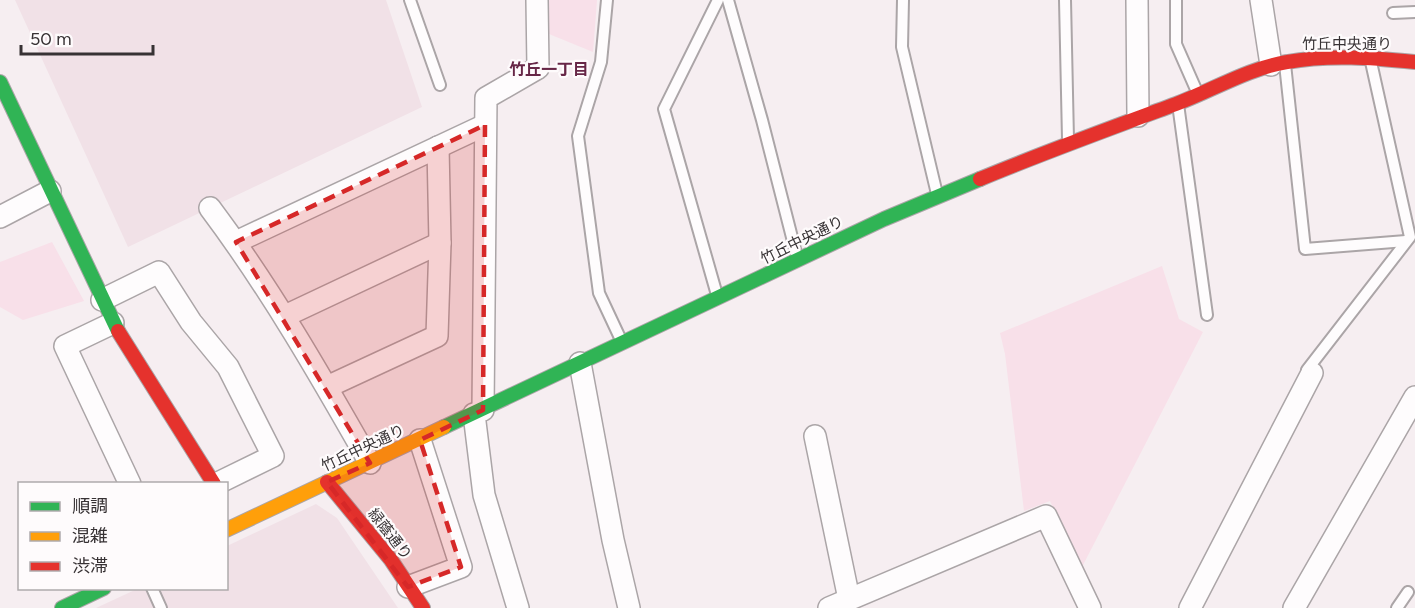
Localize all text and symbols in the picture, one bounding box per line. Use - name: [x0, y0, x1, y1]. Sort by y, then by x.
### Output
- scale bar: [21, 18, 153, 56]
- text: 50 m: [30, 28, 72, 50]
- street label: 竹丘中央通り: [1302, 35, 1392, 53]
- district label: 竹丘一丁目: [509, 60, 589, 79]
- street label: 竹丘中央通り: [758, 212, 846, 268]
- street label: 竹丘中央通り: [318, 421, 408, 475]
- legend: [18, 482, 228, 590]
- text: 順調: [72, 495, 108, 517]
- street label: 緑蔭通り: [364, 505, 416, 563]
- text: 混雑: [72, 525, 108, 547]
- text: 渋滞: [72, 555, 108, 577]

